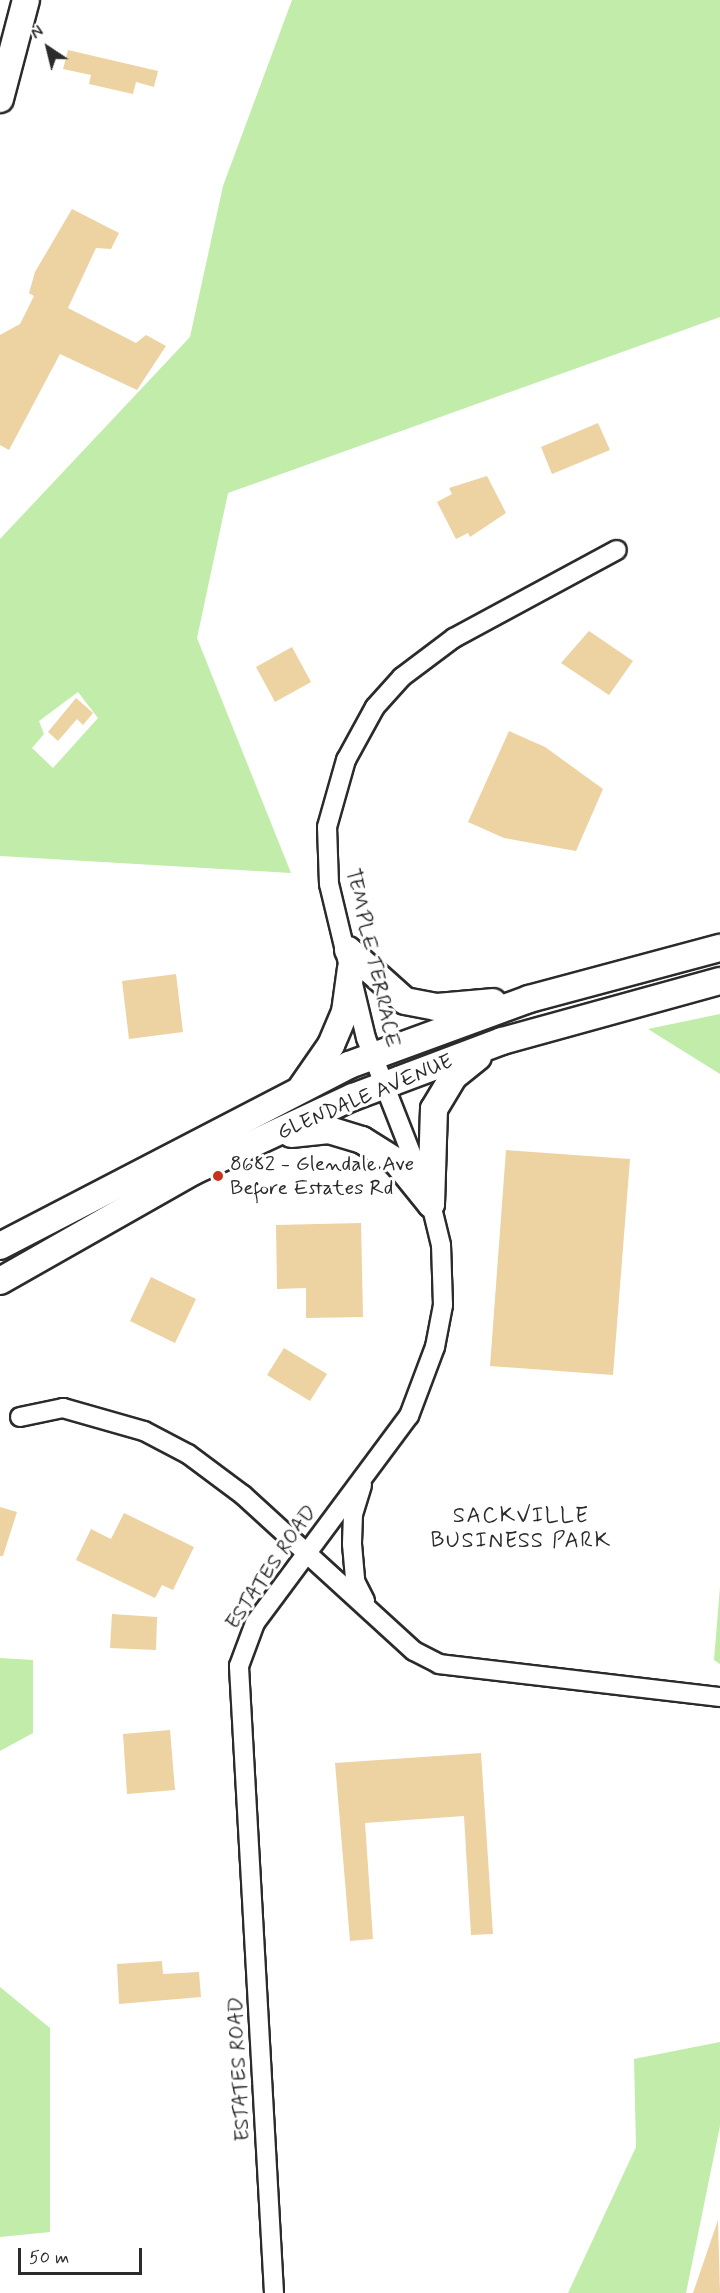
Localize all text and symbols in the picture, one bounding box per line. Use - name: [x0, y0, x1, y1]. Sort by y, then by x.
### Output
- north arrow: [18, 18, 78, 78]
- text: N: [27, 21, 48, 45]
- street label: TEMPLE TERRACE: [341, 868, 405, 1048]
- street label: GLENDALE AVENUE: [273, 1049, 457, 1145]
- place label: 8682 - Glendale Ave Before Estates Rd: [230, 1151, 414, 1201]
- marker: 8682 - Glendale Ave Before Estates Rd: [211, 1169, 225, 1183]
- street label: ESTATES ROAD: [220, 1500, 322, 1634]
- district label: SACKVILLE BUSINESS PARK: [432, 1503, 610, 1554]
- street label: ESTATES ROAD: [223, 1997, 255, 2141]
- scale bar: [21, 2236, 146, 2274]
- text: 50 m: [29, 2246, 69, 2270]

